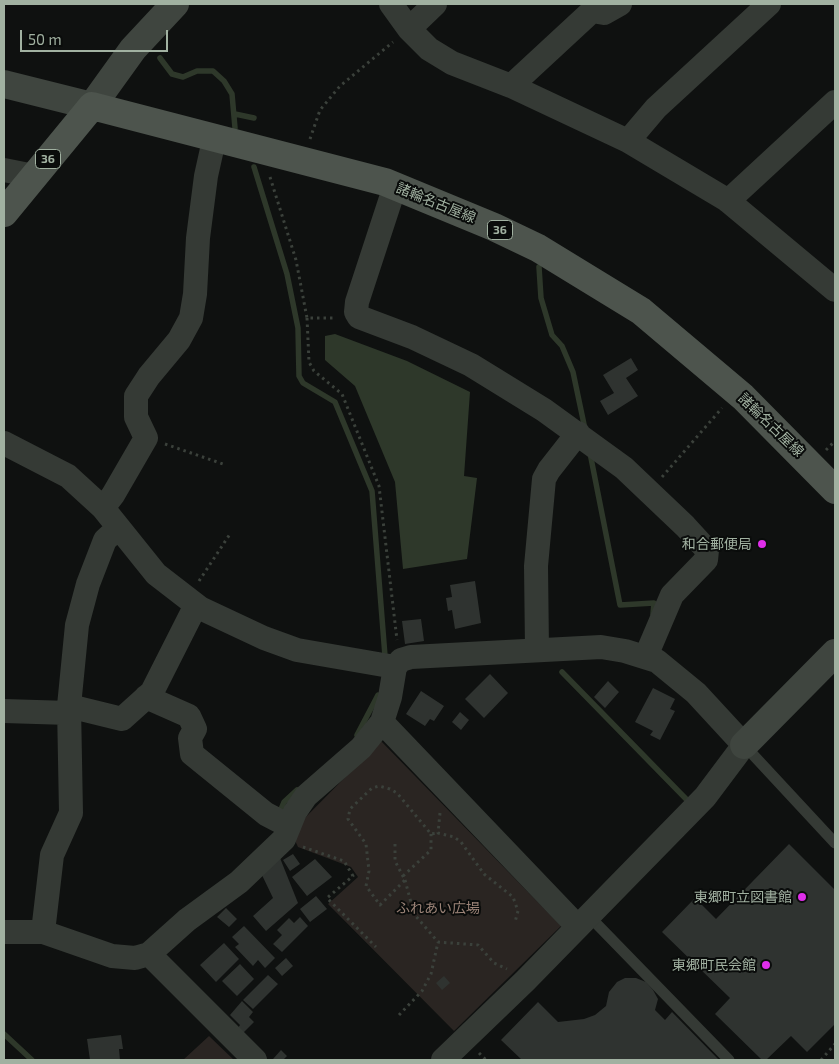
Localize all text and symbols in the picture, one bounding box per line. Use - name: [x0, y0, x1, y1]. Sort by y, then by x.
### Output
- scale bar: [22, 20, 170, 52]
- text: 50 m: [28, 30, 62, 48]
- road number: 36: [36, 150, 60, 168]
- street label: 諸輪名古屋線: [394, 179, 478, 227]
- road number: 36: [488, 220, 512, 240]
- street label: 諸輪名古屋線: [735, 390, 807, 460]
- place label: 和合郵便局: [682, 536, 752, 552]
- marker: 和合郵便局: [756, 538, 768, 550]
- place label: 東郷町立図書館: [694, 889, 792, 905]
- marker: 東郷町立図書館: [796, 891, 808, 903]
- park label: ふれあい広場: [396, 900, 480, 916]
- place label: 東郷町民会館: [672, 957, 756, 973]
- marker: 東郷町民会館: [760, 959, 772, 971]

